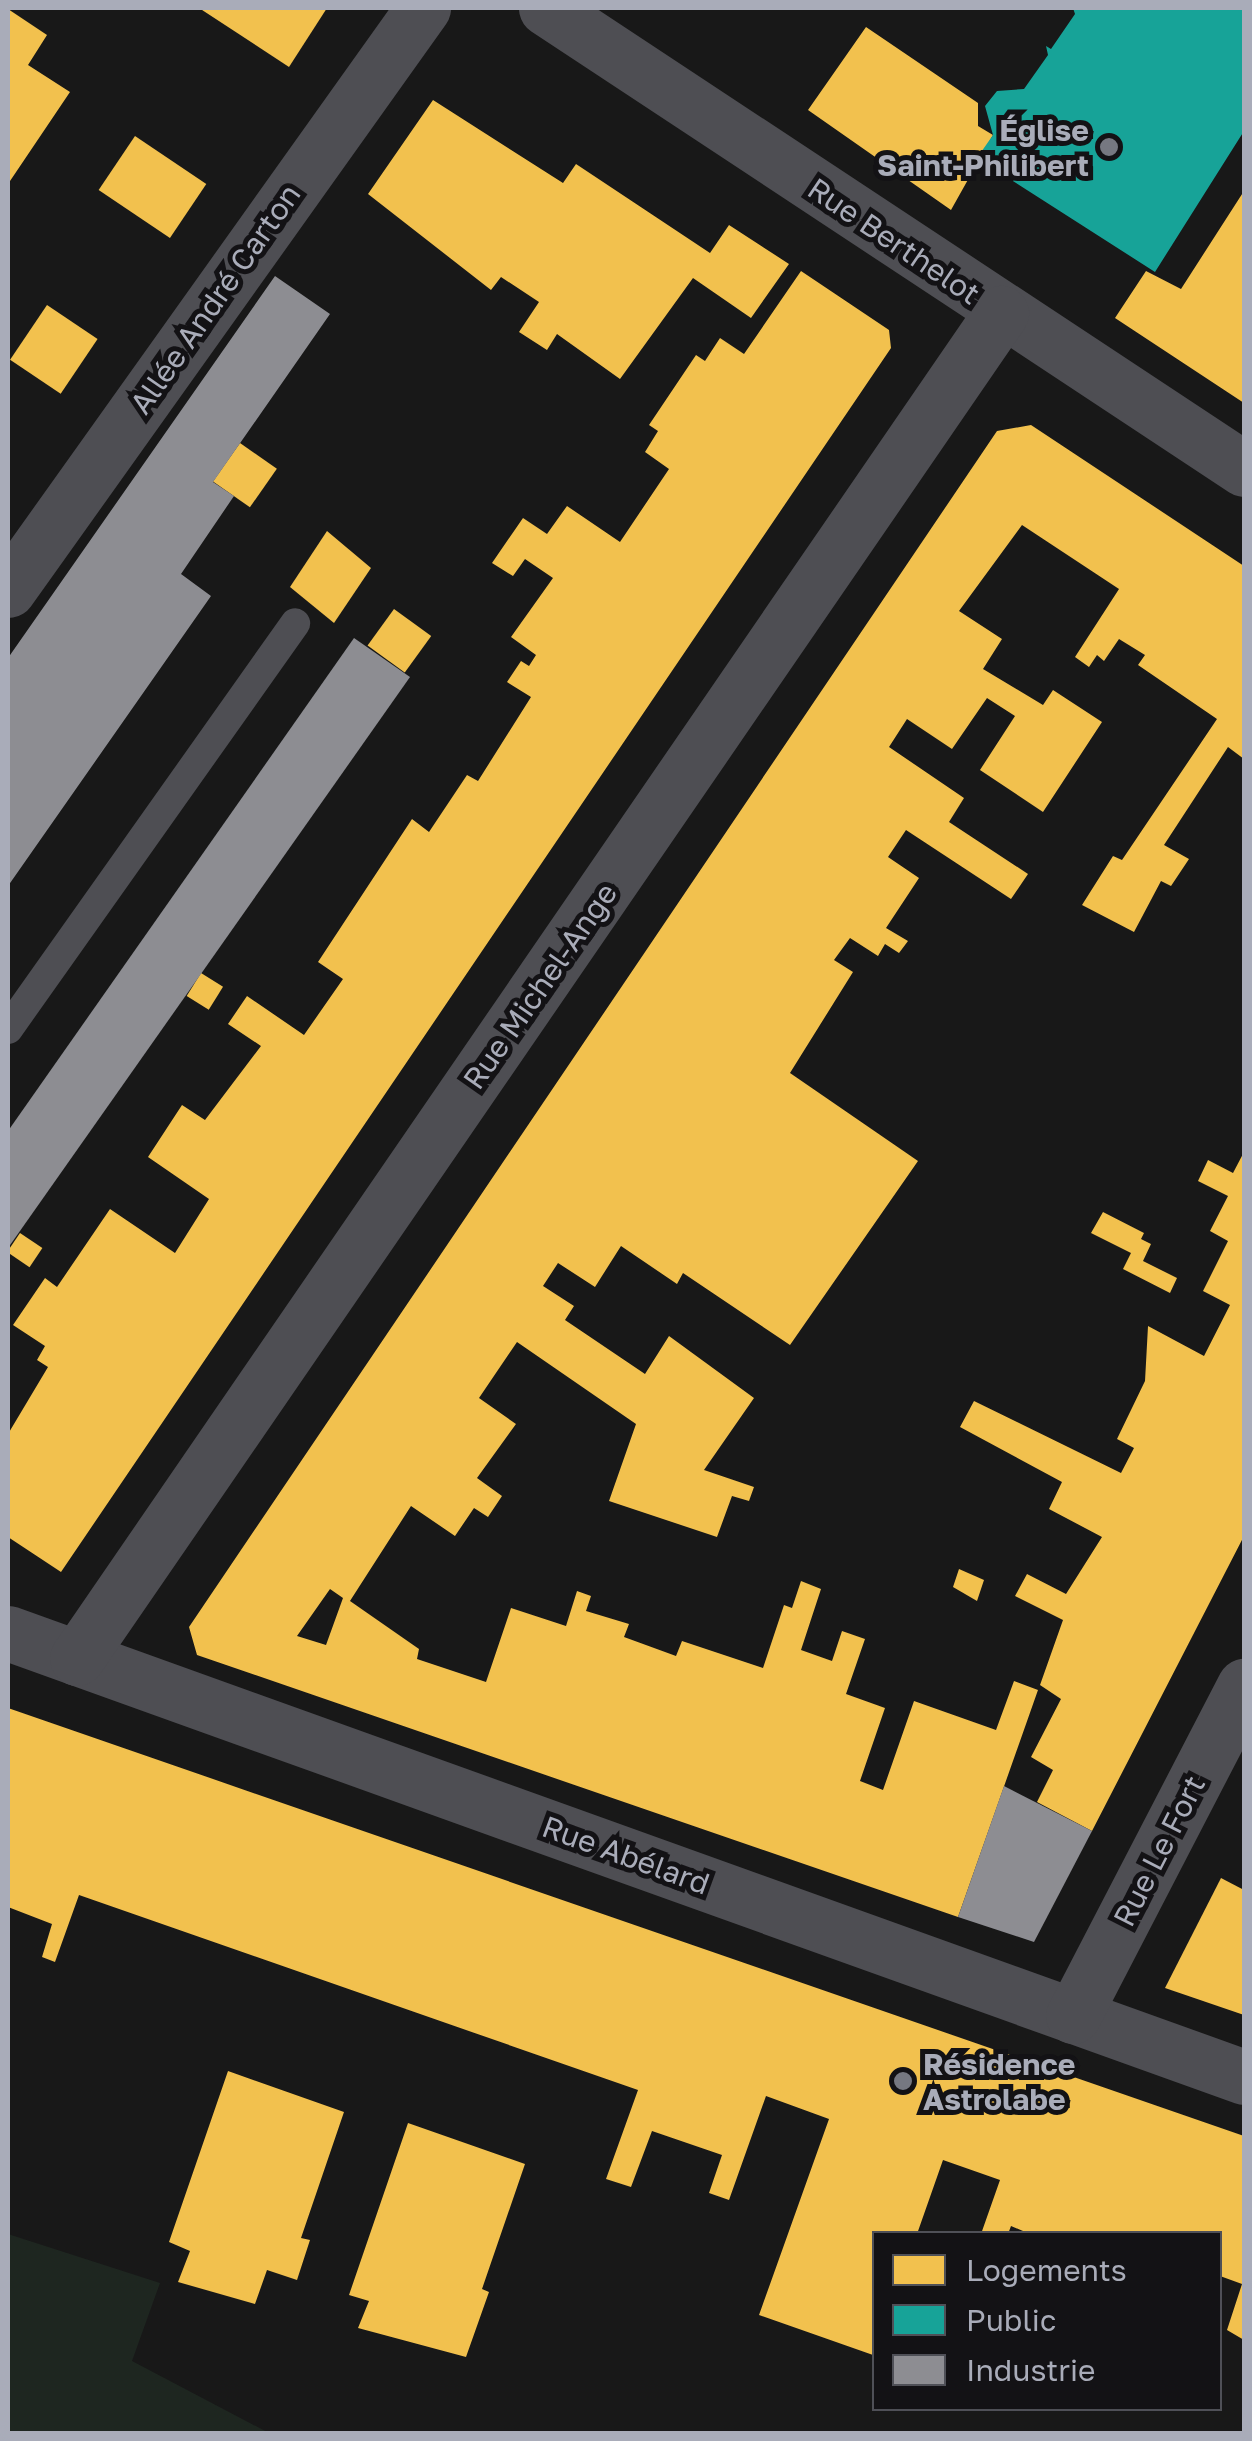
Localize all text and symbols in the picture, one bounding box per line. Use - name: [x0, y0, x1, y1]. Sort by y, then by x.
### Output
- place label: Église Saint-Philibert: [877, 112, 1089, 182]
- marker: Église Saint-Philibert: [1098, 136, 1120, 158]
- street label: Rue Berthelot: [801, 170, 987, 312]
- street label: Allée André Carton: [122, 177, 308, 421]
- street label: Rue Michel-Ange: [456, 876, 624, 1096]
- street label: Rue Le Fort: [1106, 1770, 1212, 1932]
- street label: Rue Abélard: [538, 1808, 714, 1902]
- place label: Résidence Astrolabe: [923, 2046, 1075, 2116]
- marker: Résidence Astrolabe: [892, 2070, 914, 2092]
- legend: [872, 2231, 1222, 2411]
- text: Logements: [966, 2252, 1127, 2288]
- text: Public: [966, 2302, 1056, 2338]
- text: Industrie: [966, 2352, 1096, 2388]

